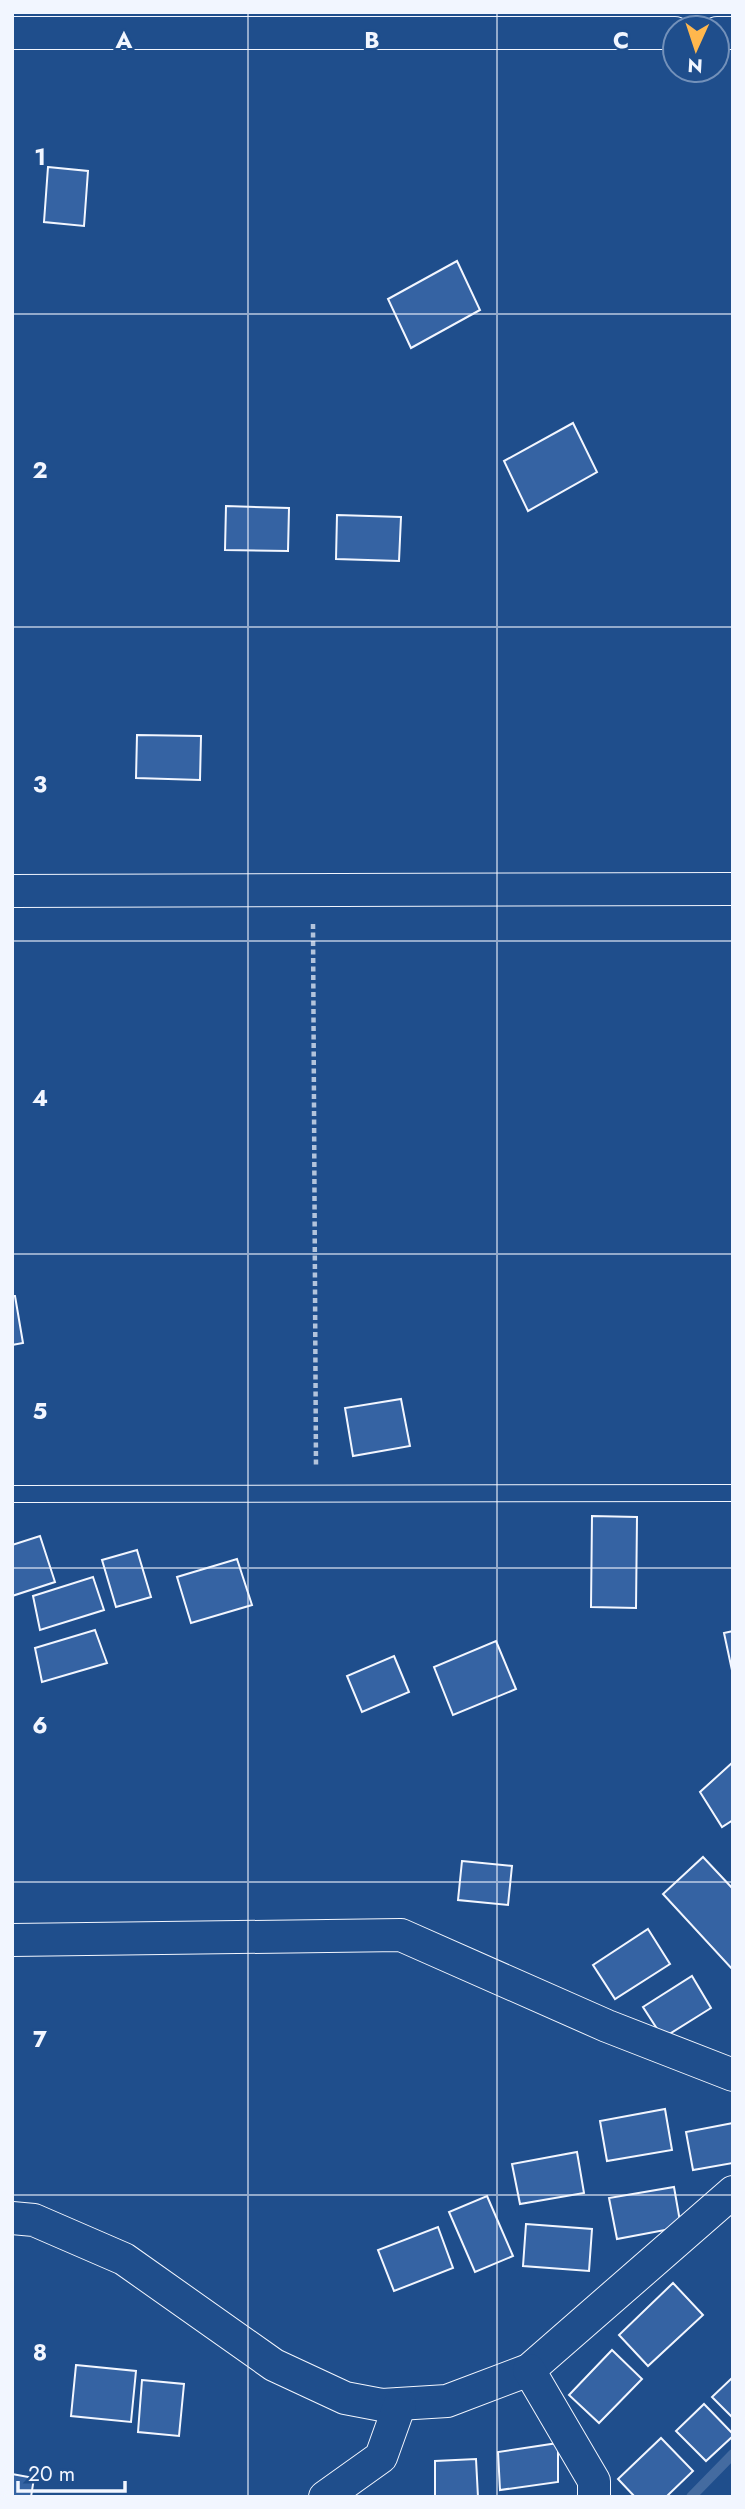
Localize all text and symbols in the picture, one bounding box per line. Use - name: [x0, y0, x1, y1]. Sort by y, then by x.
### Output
- north arrow: [661, 14, 731, 84]
- text: A: [115, 23, 133, 57]
- text: B: [364, 23, 380, 57]
- text: C: [613, 23, 629, 57]
- text: N: [687, 52, 703, 79]
- text: 1: [34, 140, 46, 174]
- text: 2: [32, 453, 48, 487]
- text: 3: [33, 767, 47, 801]
- text: 4: [32, 1081, 48, 1115]
- text: 5: [33, 1394, 47, 1428]
- text: 6: [32, 1708, 48, 1742]
- text: 7: [33, 2022, 47, 2056]
- text: 8: [33, 2335, 47, 2369]
- scale bar: [18, 2450, 124, 2494]
- text: 20 m: [28, 2459, 75, 2489]

